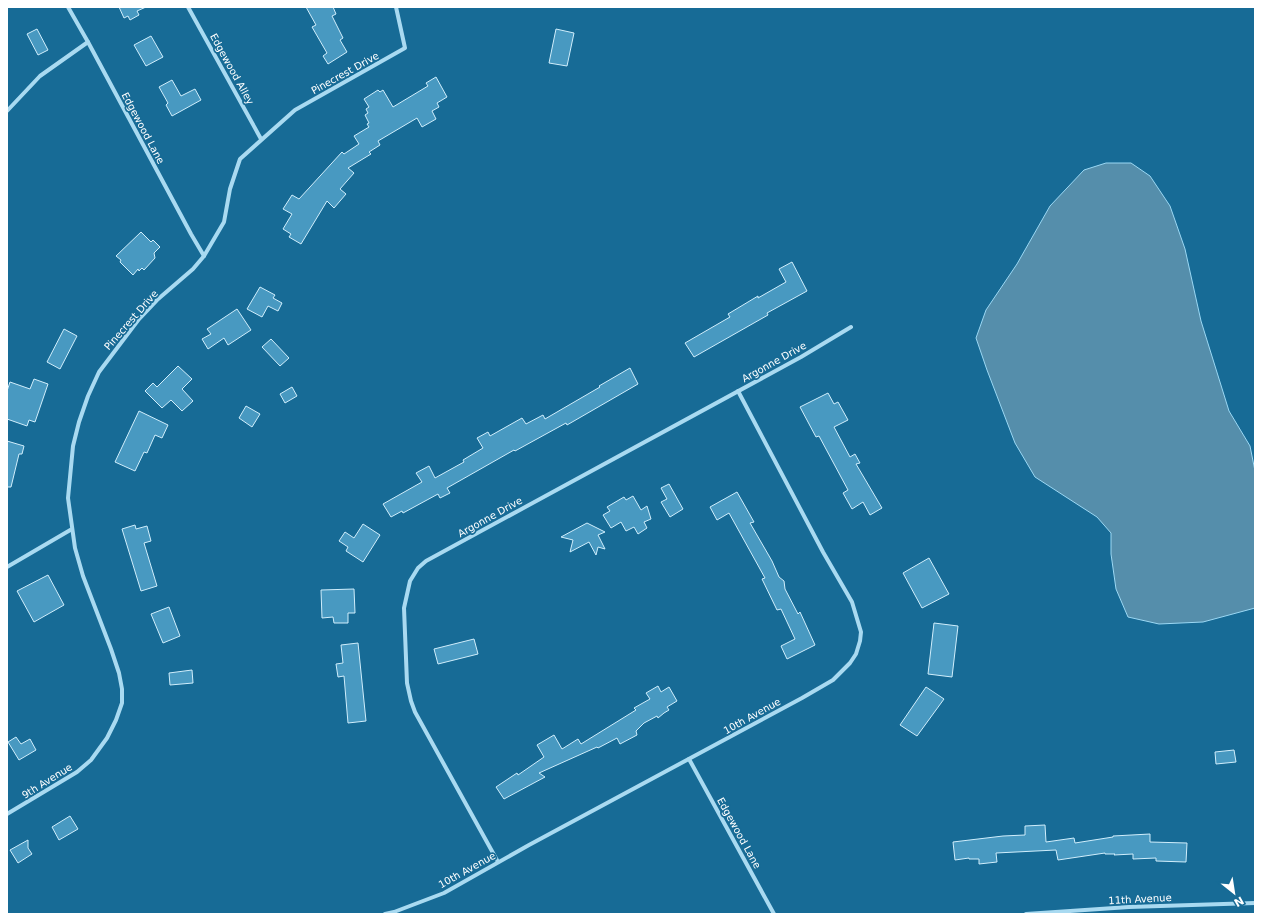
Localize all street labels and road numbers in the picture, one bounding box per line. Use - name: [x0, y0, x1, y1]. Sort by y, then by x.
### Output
- street label: Edgewood Alley: [208, 32, 256, 107]
- street label: Pinecrest Drive: [309, 50, 381, 96]
- street label: Edgewood Lane: [120, 90, 166, 166]
- street label: Pinecrest Drive: [102, 288, 160, 352]
- street label: Argonne Drive: [740, 340, 808, 384]
- street label: Argonne Drive: [456, 495, 524, 539]
- street label: 10th Avenue: [722, 696, 782, 736]
- street label: 9th Avenue: [20, 761, 74, 801]
- street label: Edgewood Lane: [715, 796, 763, 870]
- street label: 10th Avenue: [437, 850, 497, 890]
- street label: 11th Avenue: [1108, 892, 1172, 906]

